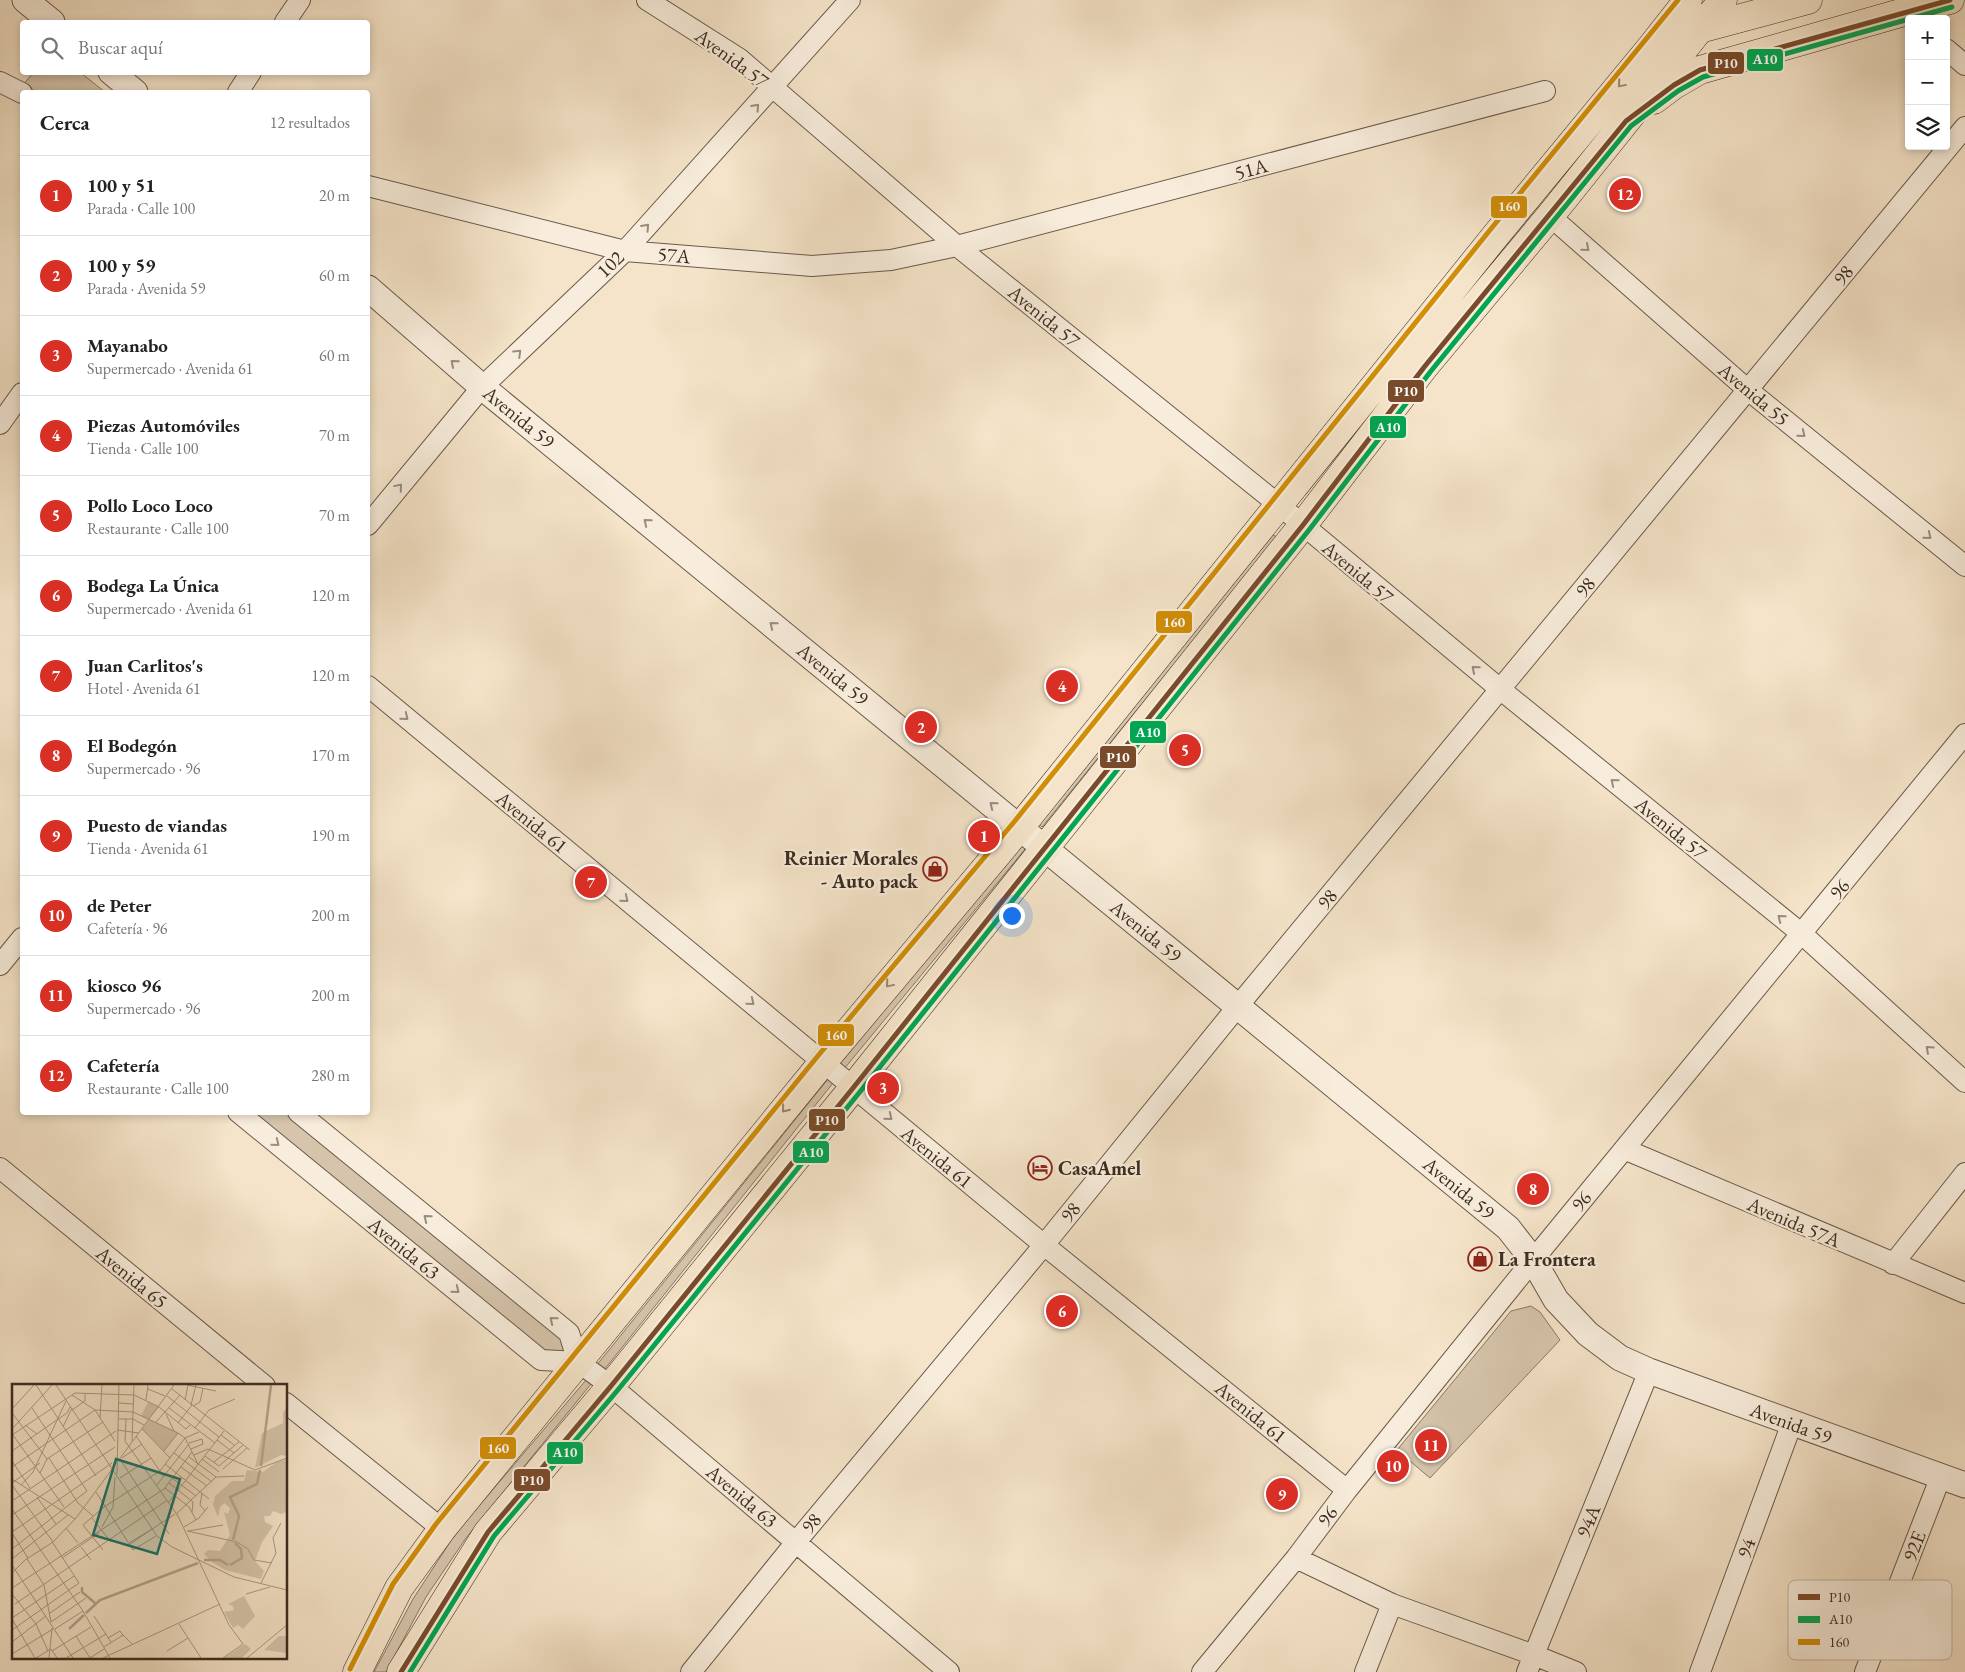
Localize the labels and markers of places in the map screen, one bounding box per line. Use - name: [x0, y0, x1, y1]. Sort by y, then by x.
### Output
- pin: 12: [1609, 175, 1641, 213]
- pin: 4: [1046, 667, 1078, 705]
- pin: 2: [905, 708, 937, 746]
- pin: 5: [1169, 731, 1201, 769]
- pin: 1: [968, 817, 1000, 855]
- place label: Reinier Morales - Auto pack: [784, 845, 919, 894]
- shop icon: Reinier Morales - Auto pack: [922, 856, 948, 882]
- pin: 7: [575, 863, 607, 901]
- pin: 3: [867, 1069, 899, 1107]
- hotel icon: CasaAmel: [1027, 1155, 1053, 1181]
- place label: CasaAmel: [1058, 1155, 1142, 1181]
- pin: 8: [1517, 1170, 1549, 1208]
- shop icon: La Frontera: [1467, 1246, 1493, 1272]
- place label: La Frontera: [1498, 1246, 1596, 1272]
- pin: 6: [1046, 1292, 1078, 1330]
- pin: 11: [1415, 1426, 1447, 1464]
- pin: 10: [1377, 1447, 1409, 1485]
- pin: 9: [1266, 1475, 1298, 1513]

